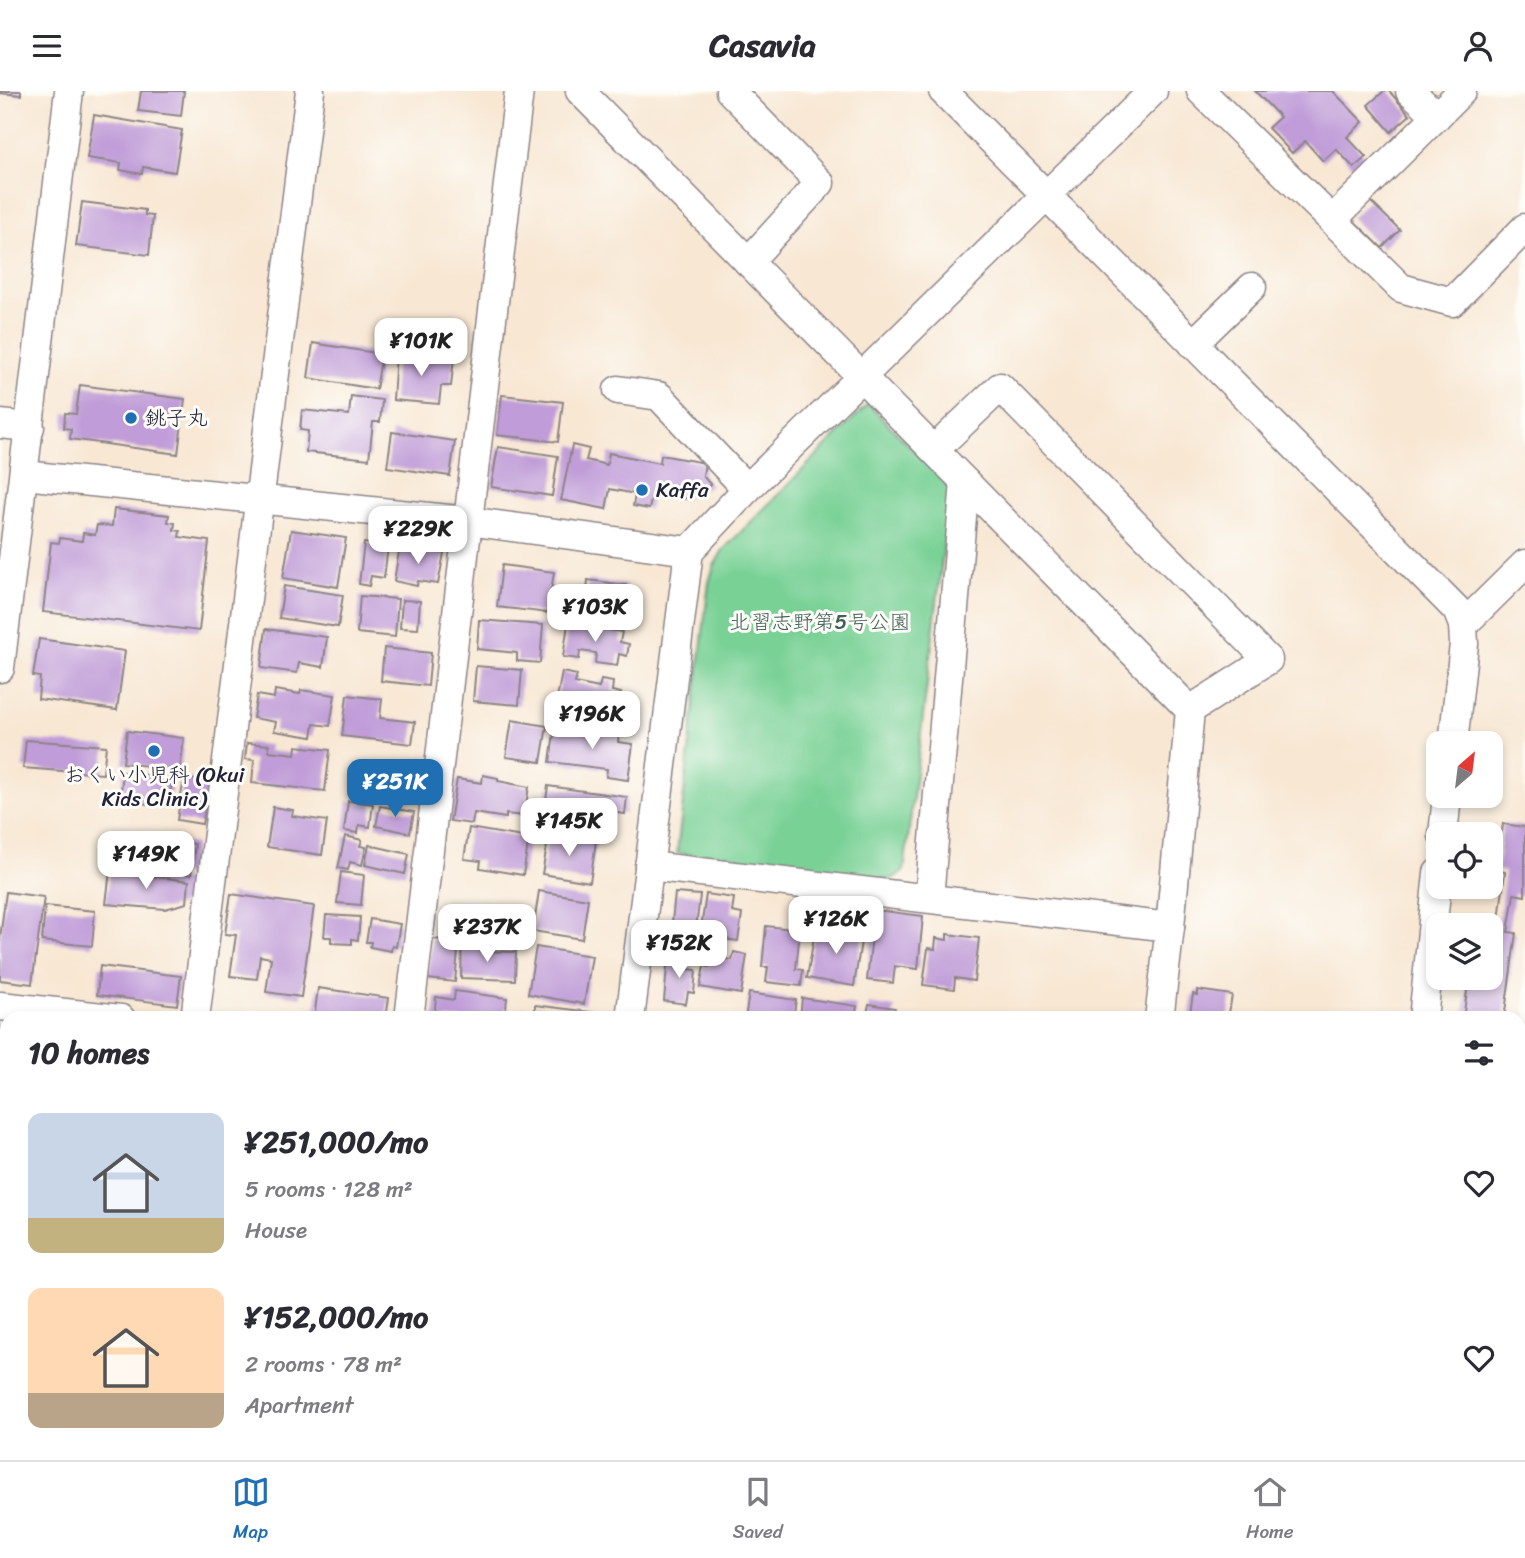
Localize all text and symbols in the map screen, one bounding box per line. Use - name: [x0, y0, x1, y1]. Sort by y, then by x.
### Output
- text: Casavia: [709, 17, 816, 74]
- icon: menu: [28, 27, 66, 65]
- icon: person: [1459, 27, 1497, 65]
- pin: ¥101K: [372, 319, 470, 378]
- text: ¥101K: [390, 320, 452, 361]
- place label: 銚子丸: [145, 399, 208, 437]
- marker: 銚子丸: [123, 410, 139, 426]
- place label: Kaffa: [656, 471, 709, 509]
- marker: Kaffa: [634, 482, 650, 498]
- pin: ¥229K: [369, 507, 467, 566]
- text: ¥229K: [384, 508, 452, 549]
- pin: ¥103K: [546, 585, 644, 644]
- text: ¥103K: [563, 586, 627, 627]
- park label: 北習志野第5号公園: [730, 603, 910, 641]
- pin: ¥196K: [543, 691, 641, 751]
- text: ¥196K: [560, 693, 624, 734]
- north arrow: [1426, 731, 1503, 809]
- map controls: [1426, 731, 1503, 990]
- marker: おくい小児科 (Okui Kids Clinic): [146, 743, 162, 759]
- place label: おくい小児科 (Okui Kids Clinic): [64, 756, 246, 818]
- pin: ¥251K: [346, 759, 444, 819]
- text: ¥251K: [363, 761, 427, 802]
- pin: ¥145K: [520, 799, 618, 858]
- text: ¥145K: [536, 800, 602, 841]
- button: locate: [1426, 822, 1503, 899]
- pin: ¥149K: [97, 831, 195, 891]
- text: ¥149K: [113, 833, 179, 874]
- pin: ¥126K: [787, 897, 885, 956]
- text: ¥126K: [805, 898, 867, 939]
- pin: ¥237K: [438, 905, 536, 964]
- text: ¥237K: [454, 906, 520, 947]
- button: layers: [1426, 913, 1503, 990]
- pin: ¥152K: [630, 921, 728, 980]
- text: ¥152K: [647, 922, 711, 963]
- text: 10 homes: [28, 1026, 149, 1080]
- icon: filters: [1460, 1034, 1498, 1072]
- text: ¥251,000/mo: [245, 1115, 428, 1169]
- icon: home: [84, 1141, 168, 1225]
- icon: heart: [1460, 1164, 1498, 1202]
- text: 5 rooms · 128 m²: [245, 1169, 413, 1210]
- text: House: [245, 1210, 307, 1251]
- text: ¥152,000/mo: [245, 1290, 428, 1344]
- icon: home: [84, 1316, 168, 1400]
- icon: heart: [1460, 1339, 1498, 1377]
- text: 2 rooms · 78 m²: [245, 1344, 402, 1385]
- text: Apartment: [245, 1385, 354, 1426]
- tab: Map: [232, 1473, 270, 1548]
- tab: Saved: [733, 1473, 783, 1548]
- tab: Home: [1246, 1473, 1293, 1548]

